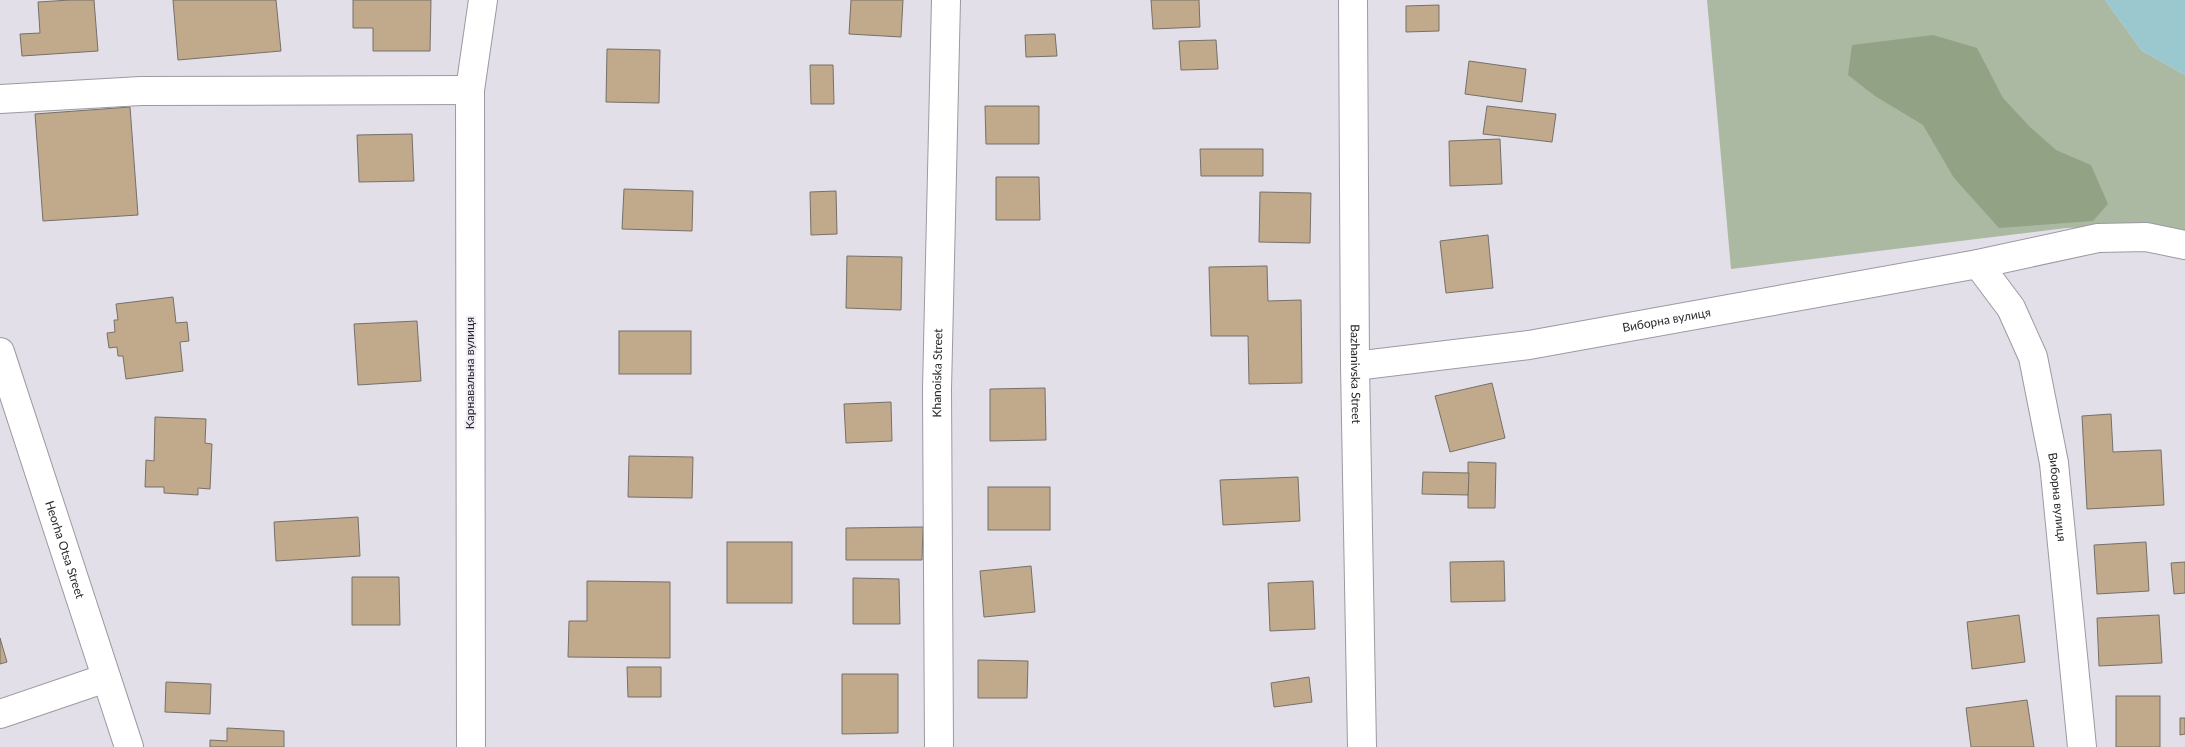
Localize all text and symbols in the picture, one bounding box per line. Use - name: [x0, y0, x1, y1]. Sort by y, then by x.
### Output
- street label: Виборна вулиця: [1621, 304, 1712, 335]
- street label: Карнавальна вулиця: [462, 317, 477, 429]
- street label: Bazhanivska Street: [1348, 324, 1364, 425]
- street label: Khanoiska Street: [929, 328, 945, 418]
- street label: Виборна вулиця: [2045, 451, 2070, 542]
- street label: Heorha Otsa Street: [42, 499, 88, 601]

